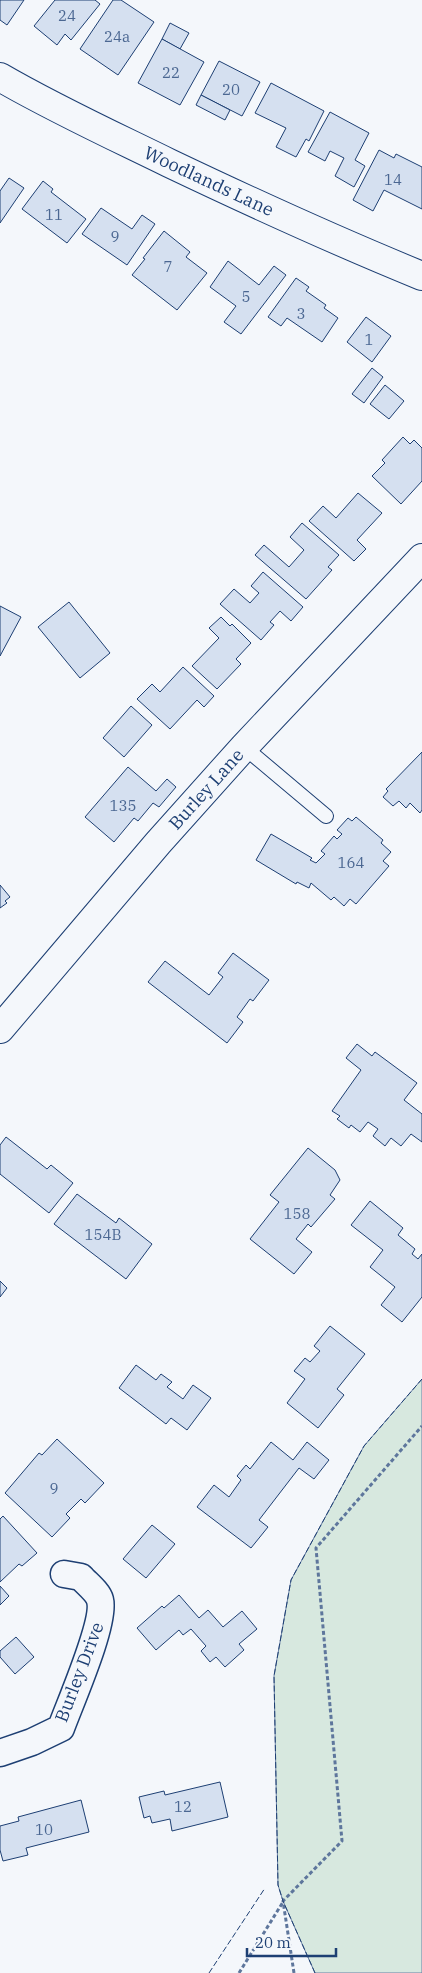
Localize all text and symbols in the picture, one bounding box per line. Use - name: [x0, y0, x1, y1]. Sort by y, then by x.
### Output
- house number: 24: [58, 6, 76, 25]
- house number: 24a: [104, 27, 130, 46]
- house number: 22: [162, 63, 180, 82]
- house number: 20: [222, 80, 240, 99]
- street label: Woodlands Lane: [140, 141, 278, 221]
- house number: 14: [384, 170, 402, 189]
- house number: 11: [45, 205, 63, 224]
- house number: 9: [110, 227, 120, 246]
- house number: 7: [163, 257, 173, 276]
- house number: 5: [241, 287, 251, 306]
- house number: 3: [296, 304, 306, 323]
- house number: 1: [364, 330, 374, 349]
- street label: Burley Lane: [164, 744, 248, 834]
- house number: 135: [109, 796, 137, 815]
- house number: 164: [337, 853, 365, 872]
- house number: 158: [283, 1204, 311, 1223]
- house number: 154B: [84, 1225, 122, 1244]
- house number: 9: [49, 1479, 59, 1498]
- street label: Burley Drive: [49, 1619, 109, 1725]
- house number: 12: [174, 1797, 192, 1816]
- house number: 10: [35, 1820, 53, 1839]
- scale bar: [247, 1926, 336, 1958]
- text: 20 m: [255, 1933, 291, 1952]

